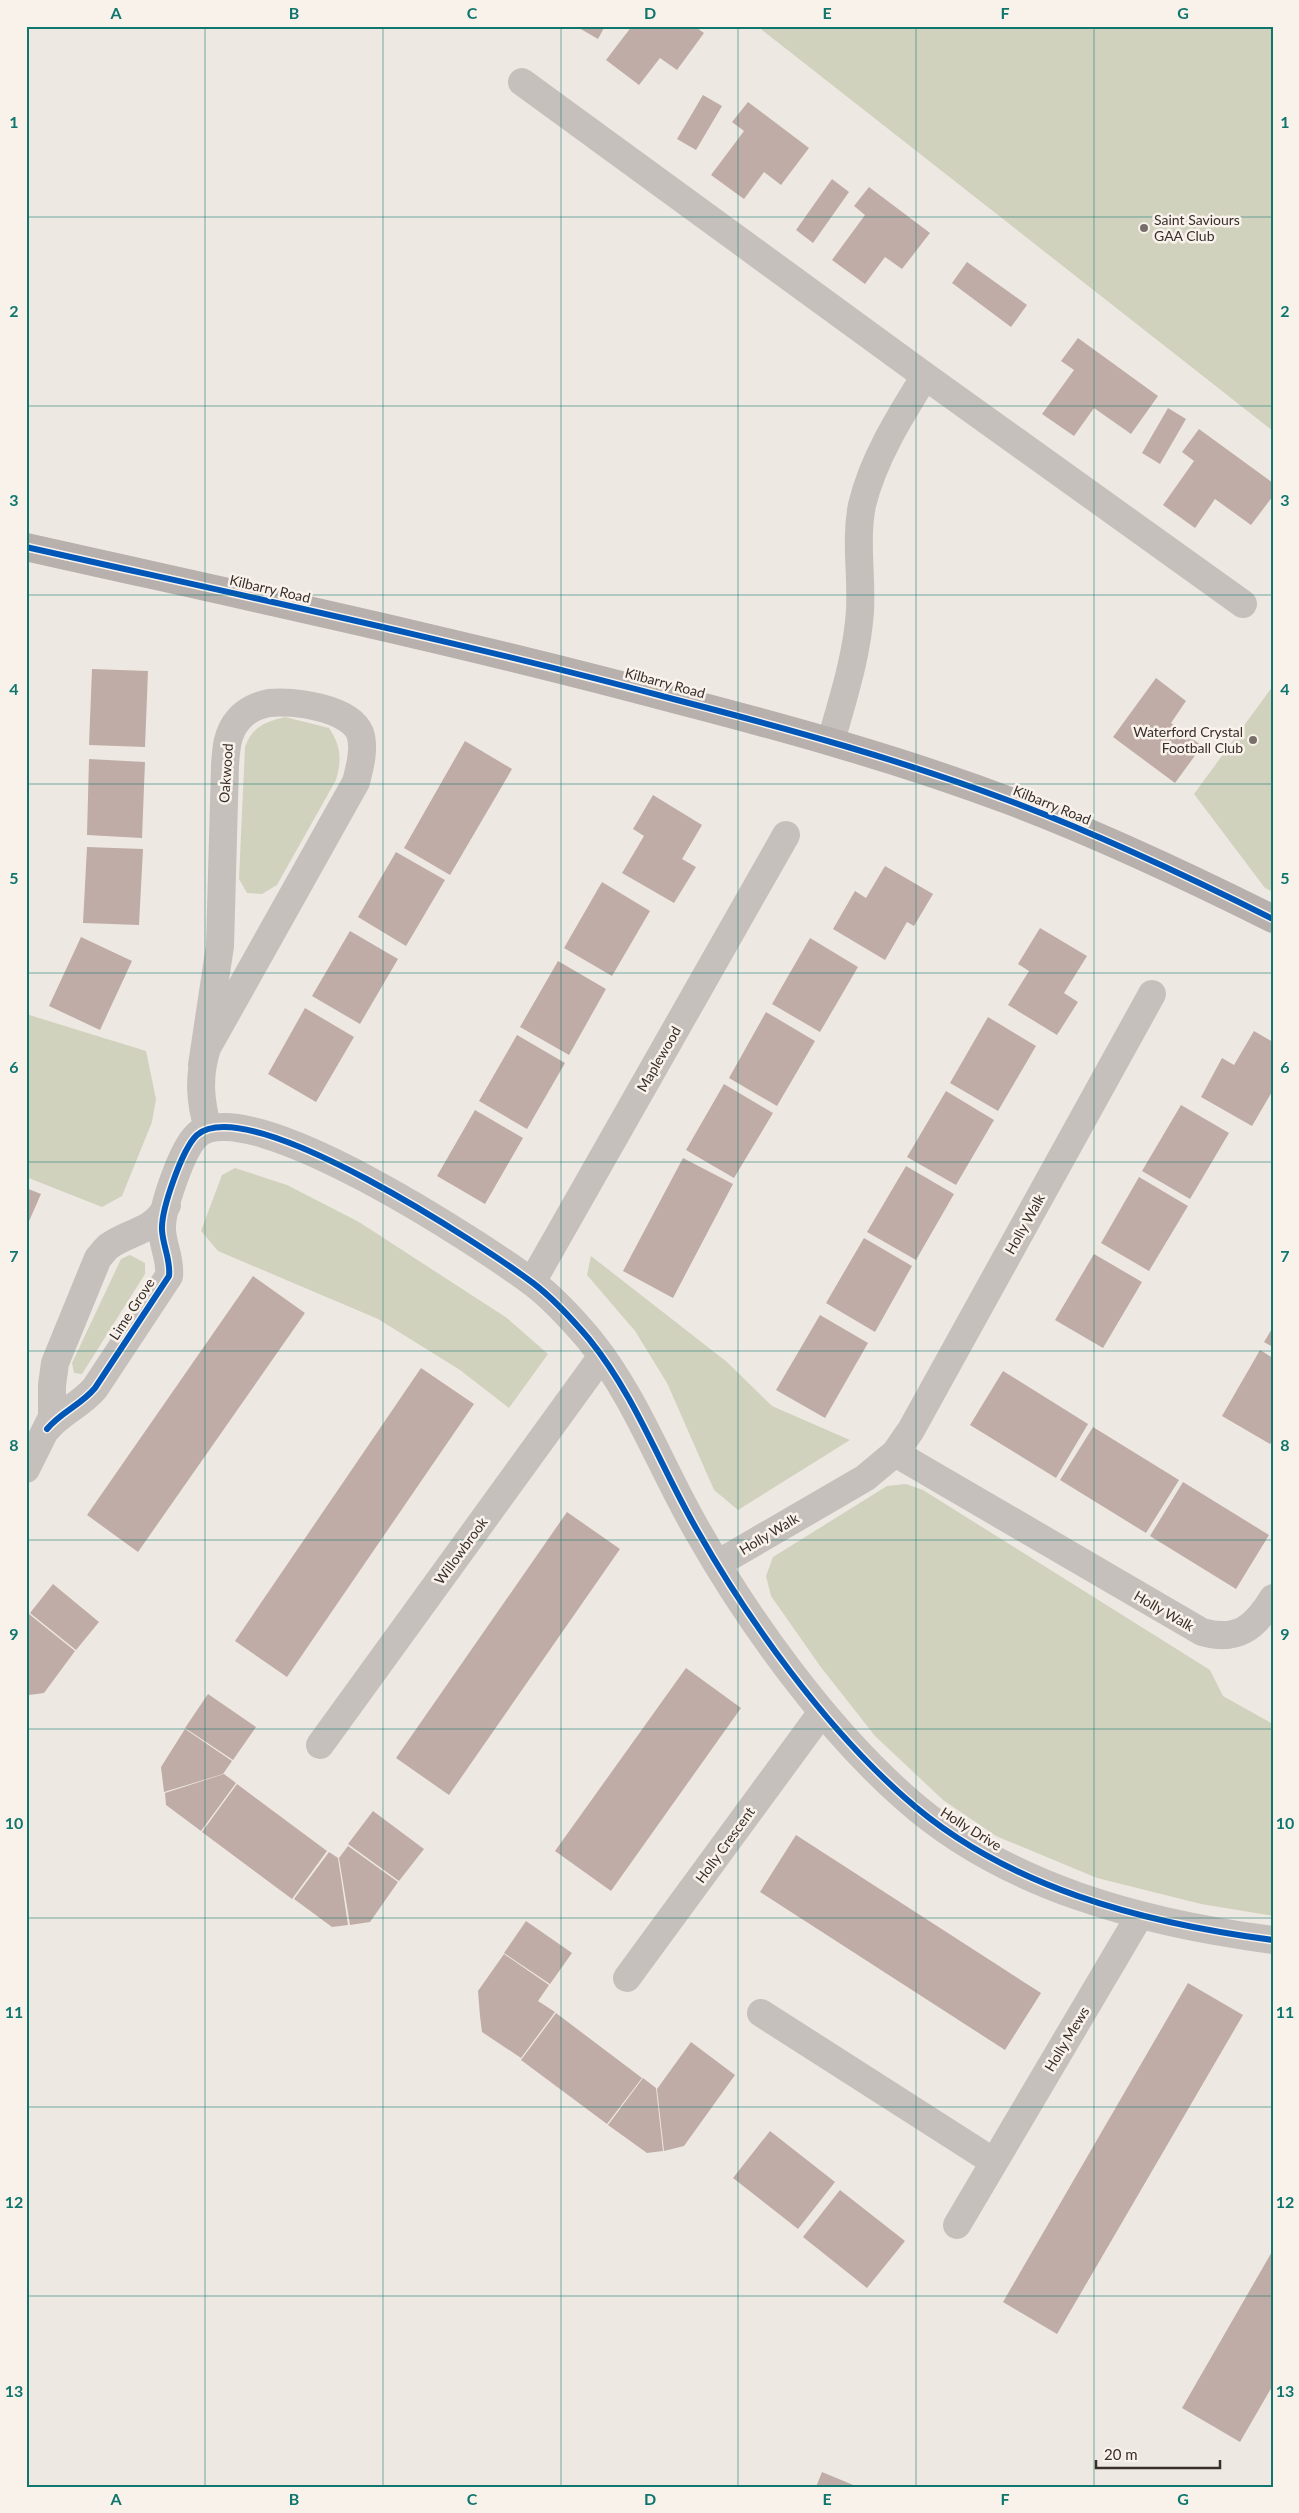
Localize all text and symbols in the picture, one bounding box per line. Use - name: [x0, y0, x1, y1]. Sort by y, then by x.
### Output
- text: A: [109, 3, 122, 22]
- text: B: [289, 3, 299, 22]
- text: C: [467, 3, 478, 22]
- text: D: [644, 3, 656, 22]
- text: E: [822, 3, 832, 22]
- text: F: [1000, 3, 1010, 22]
- text: G: [1177, 3, 1189, 22]
- text: 1: [9, 112, 19, 131]
- text: 1: [1280, 112, 1290, 131]
- place label: Saint Saviours GAA Club: [1154, 211, 1240, 244]
- marker: Saint Saviours GAA Club: [1138, 222, 1150, 234]
- text: 2: [9, 301, 19, 320]
- text: 2: [1280, 301, 1290, 320]
- text: 3: [9, 490, 19, 509]
- text: 3: [1280, 490, 1290, 509]
- street label: Kilbarry Road: [228, 571, 312, 606]
- street label: Kilbarry Road: [623, 664, 707, 701]
- text: 4: [9, 679, 19, 698]
- text: 4: [1280, 679, 1290, 698]
- place label: Waterford Crystal Football Club: [1133, 723, 1243, 756]
- marker: Waterford Crystal Football Club: [1247, 734, 1259, 746]
- street label: Oakwood: [215, 743, 236, 803]
- street label: Kilbarry Road: [1011, 781, 1094, 828]
- text: 5: [9, 868, 19, 887]
- text: 5: [1280, 868, 1290, 887]
- street label: Maplewood: [633, 1023, 684, 1095]
- text: 6: [9, 1057, 19, 1076]
- text: 6: [1280, 1057, 1290, 1076]
- street label: Holly Walk: [1001, 1190, 1049, 1257]
- text: 7: [9, 1246, 19, 1265]
- text: 7: [1280, 1246, 1290, 1265]
- street label: Lime Grove: [105, 1275, 158, 1343]
- text: 8: [9, 1435, 19, 1454]
- text: 8: [1280, 1435, 1290, 1454]
- street label: Holly Walk: [736, 1509, 802, 1558]
- street label: Willowbrook: [431, 1513, 491, 1588]
- street label: Holly Walk: [1131, 1587, 1198, 1635]
- text: 9: [9, 1624, 19, 1643]
- text: 9: [1280, 1624, 1290, 1643]
- street label: Holly Crescent: [691, 1803, 758, 1886]
- street label: Holly Drive: [938, 1803, 1005, 1854]
- text: 10: [5, 1813, 23, 1832]
- text: 10: [1276, 1813, 1294, 1832]
- text: 11: [5, 2002, 23, 2021]
- text: 11: [1276, 2002, 1294, 2021]
- street label: Holly Mews: [1041, 2003, 1093, 2074]
- text: 12: [5, 2192, 23, 2211]
- text: 12: [1276, 2192, 1294, 2211]
- text: 13: [5, 2381, 23, 2400]
- text: 13: [1276, 2381, 1294, 2400]
- scale bar: [1096, 2438, 1220, 2470]
- text: 20 m: [1104, 2445, 1138, 2463]
- text: A: [109, 2489, 122, 2508]
- text: B: [289, 2489, 299, 2508]
- text: C: [467, 2489, 478, 2508]
- text: D: [644, 2489, 656, 2508]
- text: E: [822, 2489, 832, 2508]
- text: F: [1000, 2489, 1010, 2508]
- text: G: [1177, 2489, 1189, 2508]

